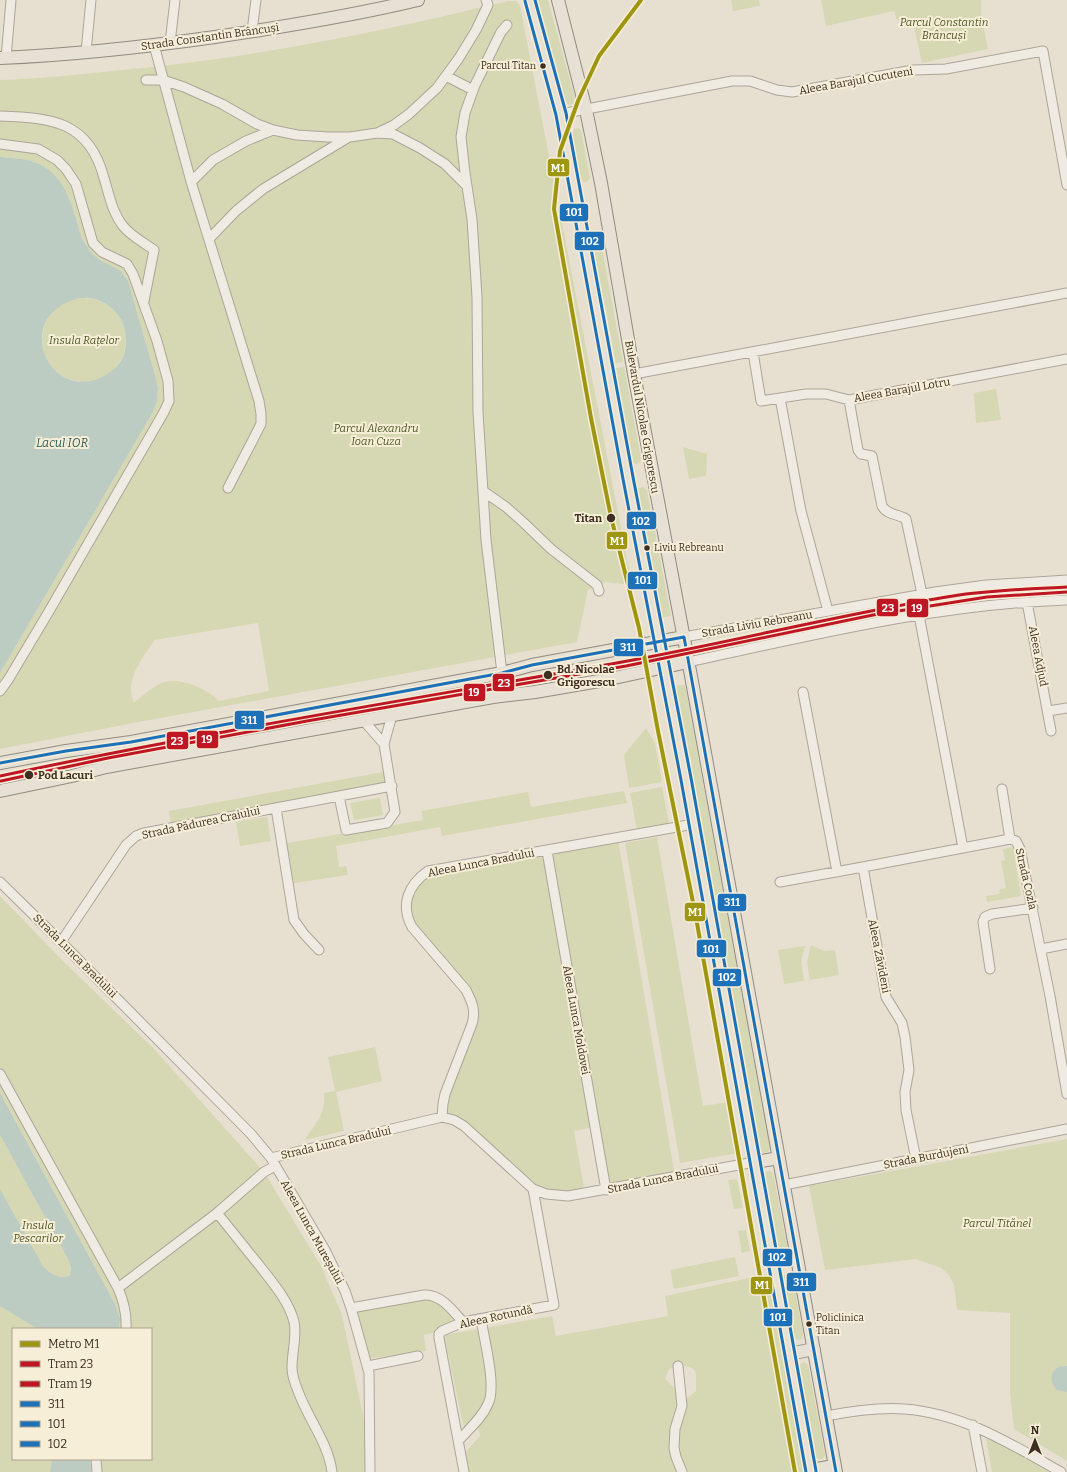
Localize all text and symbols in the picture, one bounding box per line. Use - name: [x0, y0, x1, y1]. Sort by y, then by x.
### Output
- park label: Parcul Constantin Brâncuși: [900, 16, 989, 42]
- street label: Strada Constantin Brâncuși: [140, 21, 281, 53]
- place label: Parcul Titan: [481, 60, 537, 72]
- marker: Parcul Titan: [538, 61, 548, 71]
- street label: Aleea Barajul Cucuteni: [798, 64, 915, 97]
- line badge: M1: [547, 158, 570, 177]
- text: M1: [551, 162, 565, 175]
- line badge: 101: [559, 203, 589, 222]
- text: 101: [566, 206, 582, 219]
- line badge: 102: [574, 231, 605, 251]
- text: 102: [581, 235, 599, 248]
- park label: Insula Rațelor: [49, 334, 120, 347]
- street label: Bulevardul Nicolae Grigorescu: [622, 339, 662, 495]
- street label: Aleea Barajul Lotru: [853, 375, 951, 405]
- park label: Parcul Alexandru Ioan Cuza: [333, 422, 419, 448]
- water label: Lacul IOR: [36, 436, 88, 450]
- line badge: 102: [626, 511, 657, 530]
- place label: Titan: [574, 512, 602, 525]
- marker: Titan: [605, 512, 617, 524]
- text: 102: [632, 515, 650, 528]
- line badge: M1: [606, 531, 628, 550]
- text: M1: [610, 535, 624, 548]
- place label: Liviu Rebreanu: [654, 542, 724, 554]
- marker: Liviu Rebreanu: [642, 543, 652, 553]
- line badge: 101: [627, 571, 658, 590]
- text: 101: [635, 574, 651, 587]
- line badge: 23: [876, 598, 899, 617]
- line badge: 19: [906, 598, 929, 618]
- text: 23: [882, 602, 894, 615]
- text: 19: [911, 602, 923, 615]
- street label: Strada Liviu Rebreanu: [701, 608, 814, 640]
- street label: Aleea Adjud: [1026, 625, 1050, 688]
- line badge: 311: [613, 638, 644, 657]
- text: 311: [620, 641, 636, 654]
- place label: Bd. Nicolae Grigorescu: [557, 663, 615, 689]
- marker: Bd. Nicolae Grigorescu: [542, 669, 554, 681]
- line badge: 23: [492, 673, 515, 692]
- text: 23: [498, 677, 510, 690]
- line badge: 19: [463, 683, 486, 702]
- text: 19: [468, 686, 480, 699]
- line badge: 311: [234, 710, 265, 730]
- text: 311: [241, 714, 257, 727]
- line badge: 19: [196, 730, 219, 749]
- line badge: 23: [166, 731, 189, 750]
- text: 19: [201, 733, 213, 746]
- text: 23: [171, 735, 183, 748]
- marker: Pod Lacuri: [23, 769, 35, 781]
- place label: Pod Lacuri: [38, 769, 93, 782]
- street label: Strada Pădurea Craiului: [141, 804, 262, 842]
- street label: Aleea Lunca Bradului: [427, 846, 536, 880]
- street label: Strada Cozla: [1013, 847, 1039, 911]
- line badge: 311: [717, 893, 747, 912]
- text: 311: [724, 896, 740, 909]
- line badge: M1: [684, 902, 706, 922]
- text: M1: [688, 906, 702, 919]
- street label: Strada Lunca Bradului: [30, 911, 120, 1001]
- street label: Aleea Zăvideni: [865, 918, 893, 995]
- line badge: 101: [696, 939, 727, 958]
- text: 101: [703, 943, 719, 956]
- street label: Aleea Lunca Moldovei: [560, 964, 592, 1077]
- line badge: 102: [712, 968, 742, 987]
- text: 102: [718, 971, 736, 984]
- street label: Strada Lunca Bradului: [280, 1124, 393, 1162]
- street label: Strada Burdujeni: [882, 1142, 970, 1172]
- street label: Strada Lunca Bradului: [606, 1162, 720, 1196]
- street label: Aleea Lunca Mureșului: [278, 1178, 346, 1287]
- park label: Parcul Titănel: [963, 1217, 1031, 1230]
- park label: Insula Pescarilor: [13, 1219, 63, 1245]
- line badge: 102: [762, 1248, 793, 1267]
- text: 102: [768, 1251, 786, 1264]
- line badge: 311: [786, 1272, 817, 1292]
- line badge: M1: [750, 1276, 773, 1295]
- text: 311: [793, 1276, 809, 1289]
- text: M1: [755, 1279, 769, 1292]
- street label: Aleea Rotundă: [458, 1303, 534, 1331]
- line badge: 101: [763, 1308, 793, 1327]
- text: 101: [770, 1311, 786, 1324]
- place label: Policlinica Titan: [816, 1312, 864, 1337]
- marker: Policlinica Titan: [804, 1319, 814, 1329]
- legend: [12, 1328, 152, 1460]
- text: Metro M1: [48, 1337, 99, 1351]
- text: Tram 23: [48, 1357, 94, 1371]
- text: Tram 19: [48, 1377, 92, 1391]
- text: 311: [48, 1397, 65, 1411]
- text: 101: [48, 1417, 66, 1431]
- north arrow: [1015, 1420, 1055, 1460]
- text: N: [1031, 1424, 1040, 1437]
- text: 102: [48, 1437, 67, 1451]

